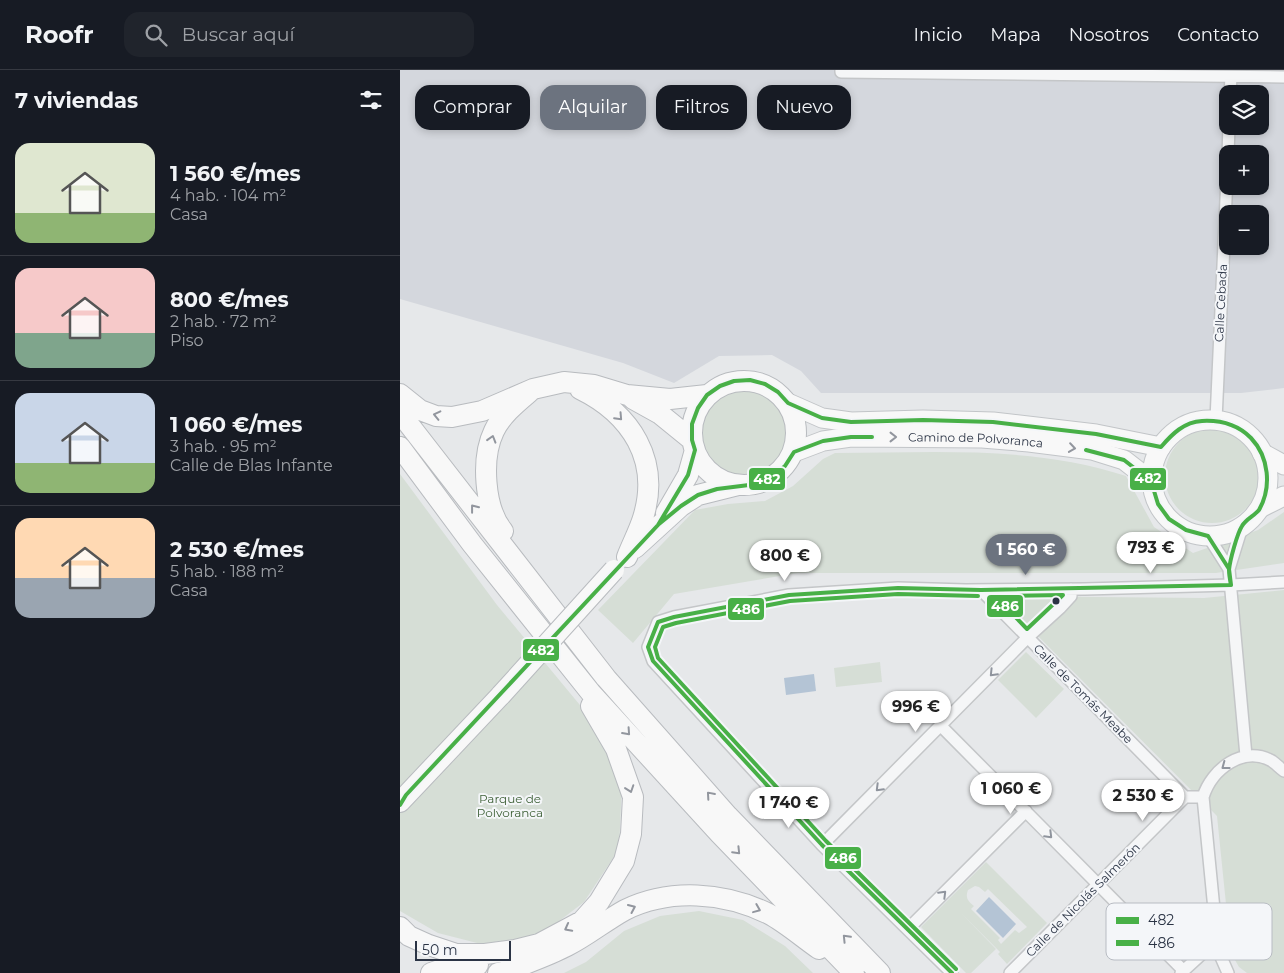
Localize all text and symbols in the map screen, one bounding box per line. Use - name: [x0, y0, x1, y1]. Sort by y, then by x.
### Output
- search box: [124, 12, 474, 57]
- text: Roofr: [25, 20, 94, 49]
- icon: search: [142, 21, 170, 49]
- text: Buscar aquí: [182, 23, 295, 46]
- text: Inicio: [914, 24, 962, 46]
- text: Mapa: [990, 24, 1041, 46]
- text: Nosotros: [1069, 24, 1149, 46]
- text: Contacto: [1177, 24, 1259, 46]
- chip: Comprar: [415, 85, 530, 130]
- chip: Alquilar: [540, 85, 646, 130]
- chip: Filtros: [656, 85, 747, 130]
- chip: Nuevo: [757, 85, 851, 130]
- map controls: [1219, 85, 1269, 255]
- button: layers: [1219, 85, 1269, 135]
- icon: filters: [357, 86, 385, 114]
- text: 7 viviendas: [15, 88, 138, 113]
- button: +: [1219, 145, 1269, 195]
- text: 1 560 €/mes: [170, 161, 301, 186]
- icon: home: [55, 163, 115, 223]
- text: 4 hab. · 104 m²: [170, 186, 286, 205]
- text: Casa: [170, 205, 208, 224]
- button: −: [1219, 205, 1269, 255]
- street label: Calle Cebada: [1211, 264, 1230, 342]
- text: 800 €/mes: [170, 287, 289, 312]
- icon: home: [55, 288, 115, 348]
- text: 2 hab. · 72 m²: [170, 312, 277, 331]
- text: Piso: [170, 331, 204, 350]
- one-way arrow: [433, 410, 442, 421]
- one-way arrow: [613, 411, 622, 420]
- text: 1 060 €/mes: [170, 412, 302, 437]
- icon: home: [55, 413, 115, 473]
- street label: Camino de Polvoranca: [908, 429, 1044, 451]
- one-way arrow: [889, 432, 897, 442]
- one-way arrow: [486, 435, 496, 443]
- text: 3 hab. · 95 m²: [170, 437, 277, 456]
- one-way arrow: [1068, 442, 1076, 452]
- text: Calle de Blas Infante: [170, 456, 333, 475]
- line badge: 482: [748, 467, 786, 491]
- line badge: 482: [1129, 467, 1167, 491]
- text: 482: [1134, 469, 1162, 487]
- text: 482: [753, 470, 781, 488]
- one-way arrow: [470, 504, 479, 513]
- pin: 793 €: [1116, 532, 1186, 574]
- pin: 1 560 €: [980, 534, 1072, 576]
- text: 2 530 €/mes: [170, 537, 304, 562]
- icon: home: [55, 538, 115, 598]
- text: 793 €: [1128, 538, 1174, 557]
- pin: 800 €: [750, 540, 820, 582]
- text: 1 560 €: [997, 540, 1055, 559]
- text: 800 €: [760, 546, 810, 565]
- text: 5 hab. · 188 m²: [170, 562, 284, 581]
- text: Casa: [170, 581, 208, 600]
- line badge: 486: [986, 594, 1024, 618]
- unlabelled marker: [1051, 596, 1061, 606]
- line badge: 486: [727, 597, 765, 621]
- text: 486: [991, 597, 1019, 615]
- text: 486: [732, 600, 760, 618]
- line badge: 482: [522, 638, 560, 662]
- text: 482: [527, 641, 555, 659]
- street label: Calle de Tomás Meabe: [1031, 641, 1136, 746]
- one-way arrow: [990, 667, 999, 676]
- pin: 996 €: [881, 690, 951, 733]
- text: 996 €: [892, 697, 940, 716]
- one-way arrow: [621, 726, 630, 735]
- one-way arrow: [1222, 761, 1231, 769]
- pin: 1 060 €: [965, 772, 1057, 815]
- text: 1 060 €: [981, 779, 1041, 798]
- pin: 2 530 €: [1097, 780, 1189, 822]
- one-way arrow: [875, 783, 884, 792]
- one-way arrow: [624, 784, 634, 792]
- pin: 1 740 €: [743, 786, 835, 829]
- text: 2 530 €: [1112, 786, 1174, 805]
- park label: Parque de Polvoranca: [477, 791, 543, 820]
- one-way arrow: [707, 792, 716, 801]
- text: 1 740 €: [759, 793, 819, 812]
- one-way arrow: [1044, 829, 1053, 838]
- street label: Calle de Nicolás Salmerón: [1022, 839, 1143, 960]
- one-way arrow: [731, 845, 740, 854]
- line badge: 486: [824, 846, 862, 870]
- text: 486: [829, 849, 857, 867]
- one-way arrow: [937, 891, 946, 900]
- one-way arrow: [627, 903, 636, 914]
- one-way arrow: [752, 903, 761, 913]
- legend: [1106, 903, 1272, 960]
- text: 482: [1148, 911, 1174, 929]
- one-way arrow: [565, 922, 574, 932]
- text: 486: [1148, 934, 1175, 952]
- one-way arrow: [843, 935, 852, 944]
- scale bar: [415, 938, 511, 961]
- text: 50 m: [422, 941, 458, 959]

